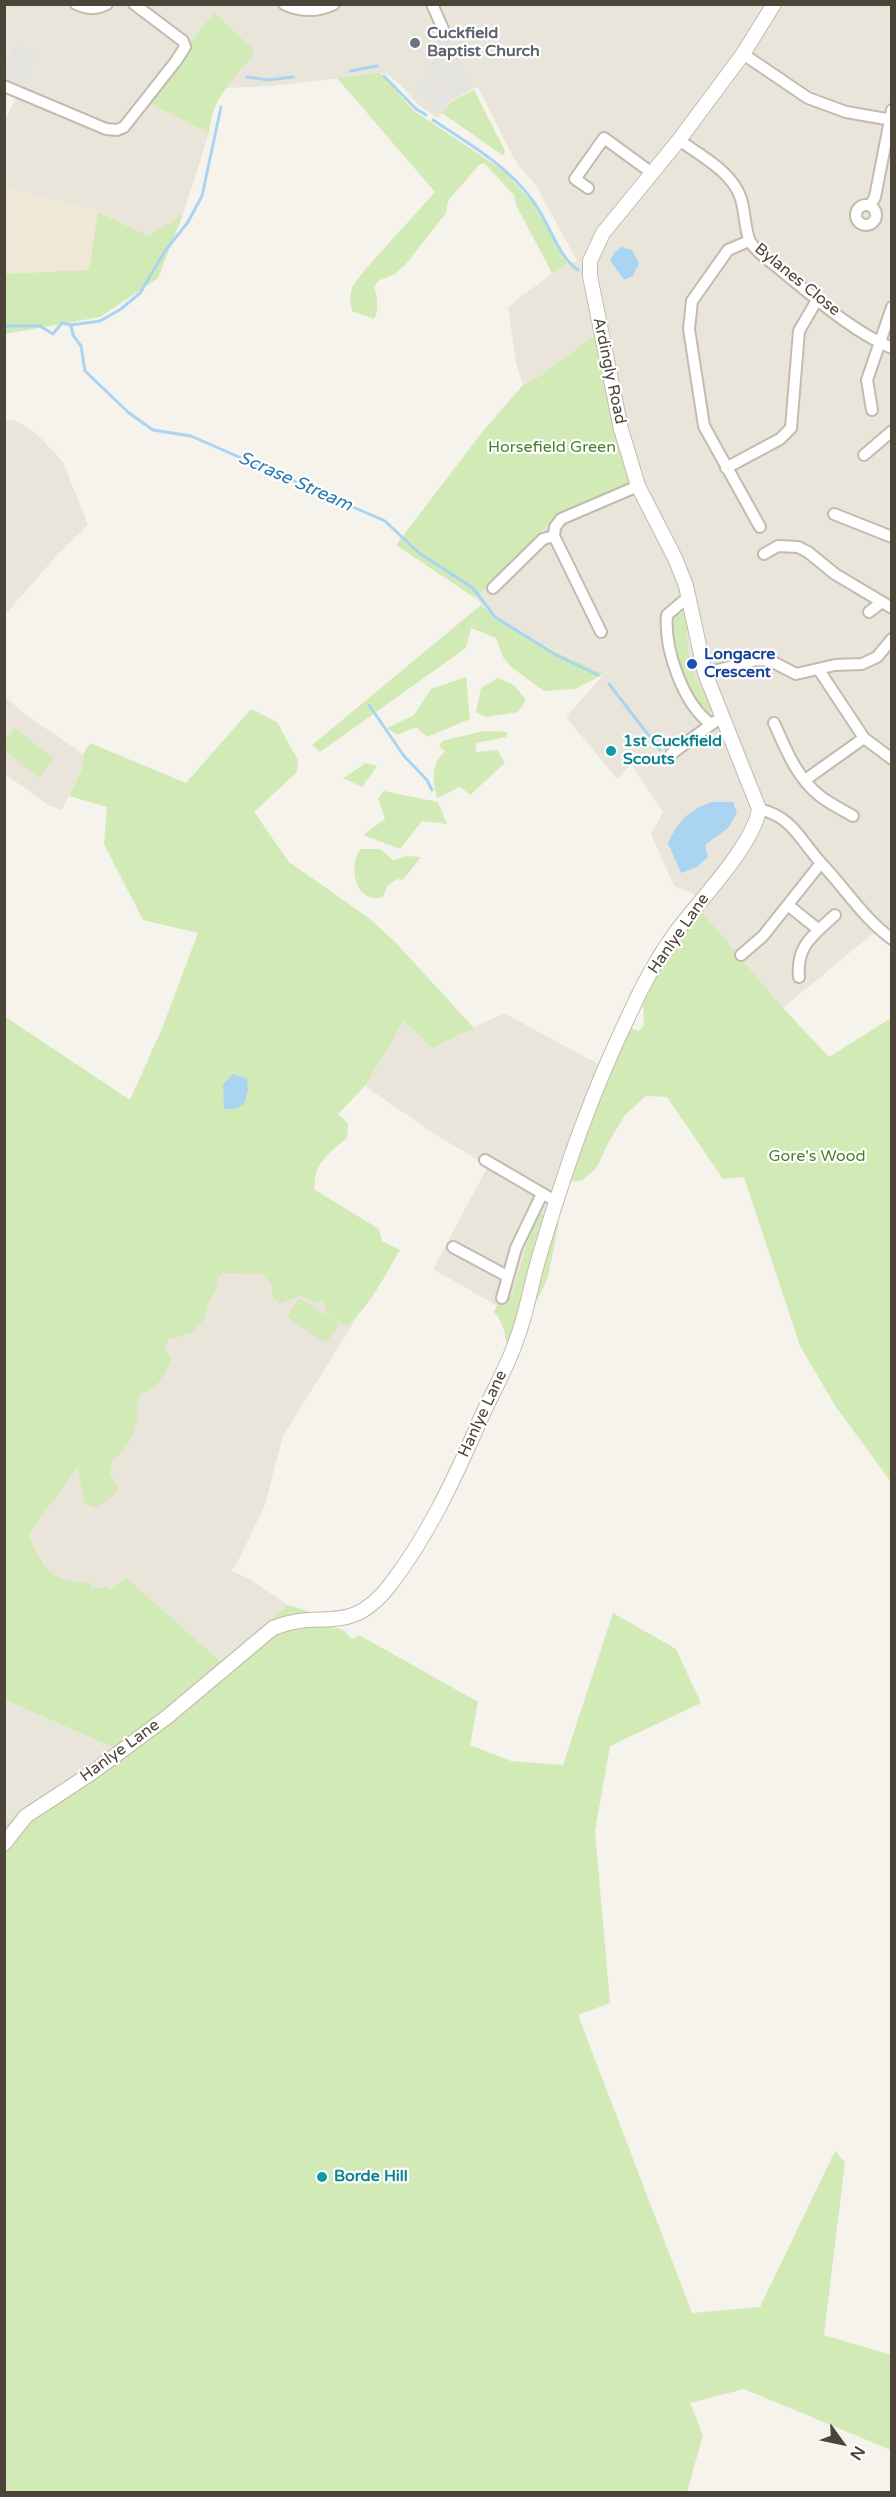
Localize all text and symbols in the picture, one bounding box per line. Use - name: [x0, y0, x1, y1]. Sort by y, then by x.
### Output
- place label: Cuckfield Baptist Church: [427, 24, 540, 62]
- marker: Cuckfield Baptist Church: [408, 36, 422, 50]
- street label: Bylanes Close: [750, 240, 844, 320]
- street label: Ardingly Road: [588, 316, 630, 426]
- park label: Horsefield Green: [488, 438, 616, 458]
- water label: Scrase Stream: [235, 447, 355, 517]
- place label: Longacre Crescent: [704, 645, 775, 683]
- marker: Longacre Crescent: [685, 657, 699, 671]
- place label: 1st Cuckfield Scouts: [623, 732, 722, 770]
- marker: 1st Cuckfield Scouts: [604, 744, 618, 758]
- street label: Hanlye Lane: [644, 890, 714, 978]
- park label: Gore's Wood: [768, 1147, 866, 1167]
- street label: Hanlye Lane: [455, 1368, 511, 1460]
- street label: Hanlye Lane: [77, 1716, 163, 1786]
- place label: Borde Hill: [334, 2167, 408, 2187]
- marker: Borde Hill: [315, 2170, 329, 2184]
- north arrow: [812, 2413, 872, 2473]
- text: N: [845, 2442, 869, 2464]

